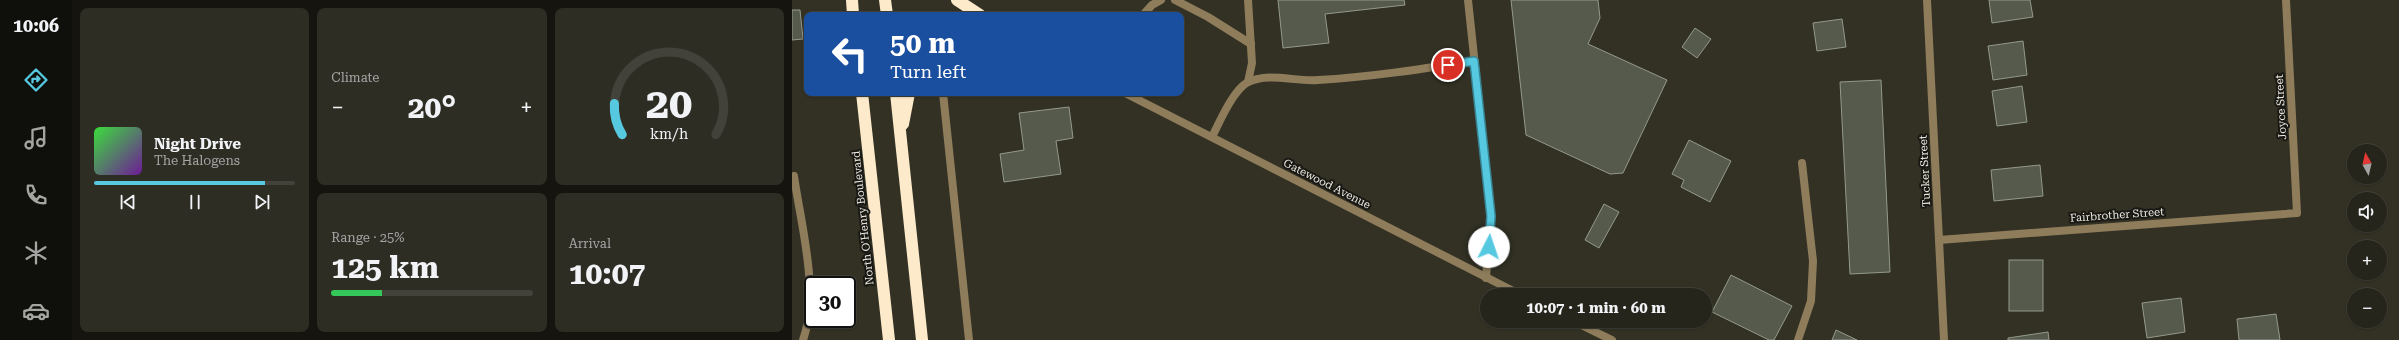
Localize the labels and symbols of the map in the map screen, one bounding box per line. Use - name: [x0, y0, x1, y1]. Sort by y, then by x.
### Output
- pin: [1431, 48, 1465, 82]
- street label: Joyce Street: [2273, 74, 2289, 140]
- street label: Tucker Street: [1917, 135, 1933, 207]
- north arrow: [2347, 144, 2387, 184]
- street label: North O'Henry Boulevard: [849, 150, 877, 286]
- street label: Gatewood Avenue: [1281, 156, 1373, 212]
- street label: Fairbrother Street: [2069, 205, 2165, 225]
- position arrow: [1468, 226, 1510, 268]
- speed limit sign: 30: [804, 276, 856, 328]

